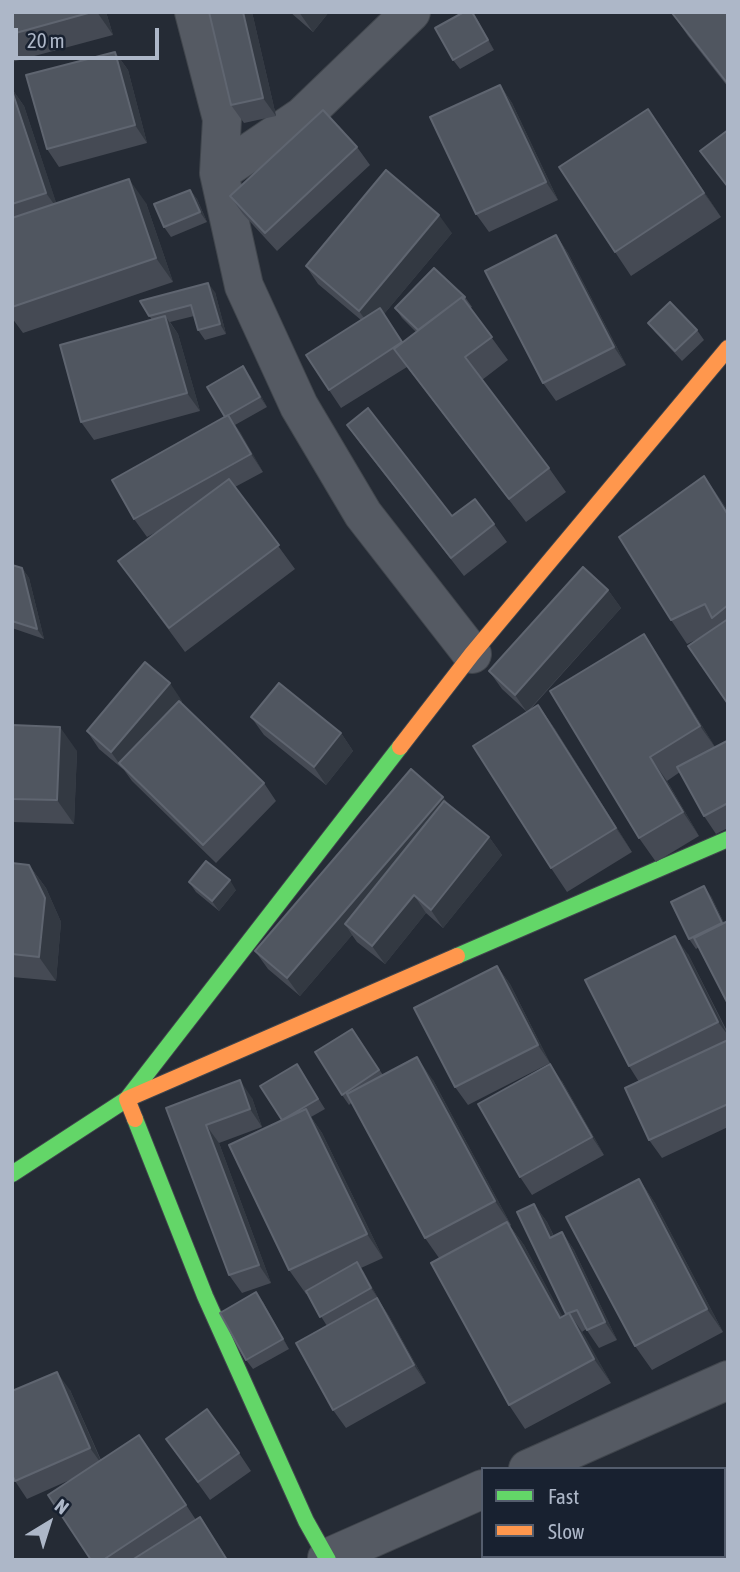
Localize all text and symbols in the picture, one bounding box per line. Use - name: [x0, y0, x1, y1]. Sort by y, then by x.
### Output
- scale bar: [18, 14, 163, 58]
- text: 20 m: [27, 28, 65, 52]
- legend: [481, 1467, 726, 1558]
- text: Fast: [548, 1484, 579, 1508]
- north arrow: [14, 1488, 84, 1558]
- text: N: [51, 1494, 73, 1519]
- text: Slow: [548, 1519, 584, 1543]

